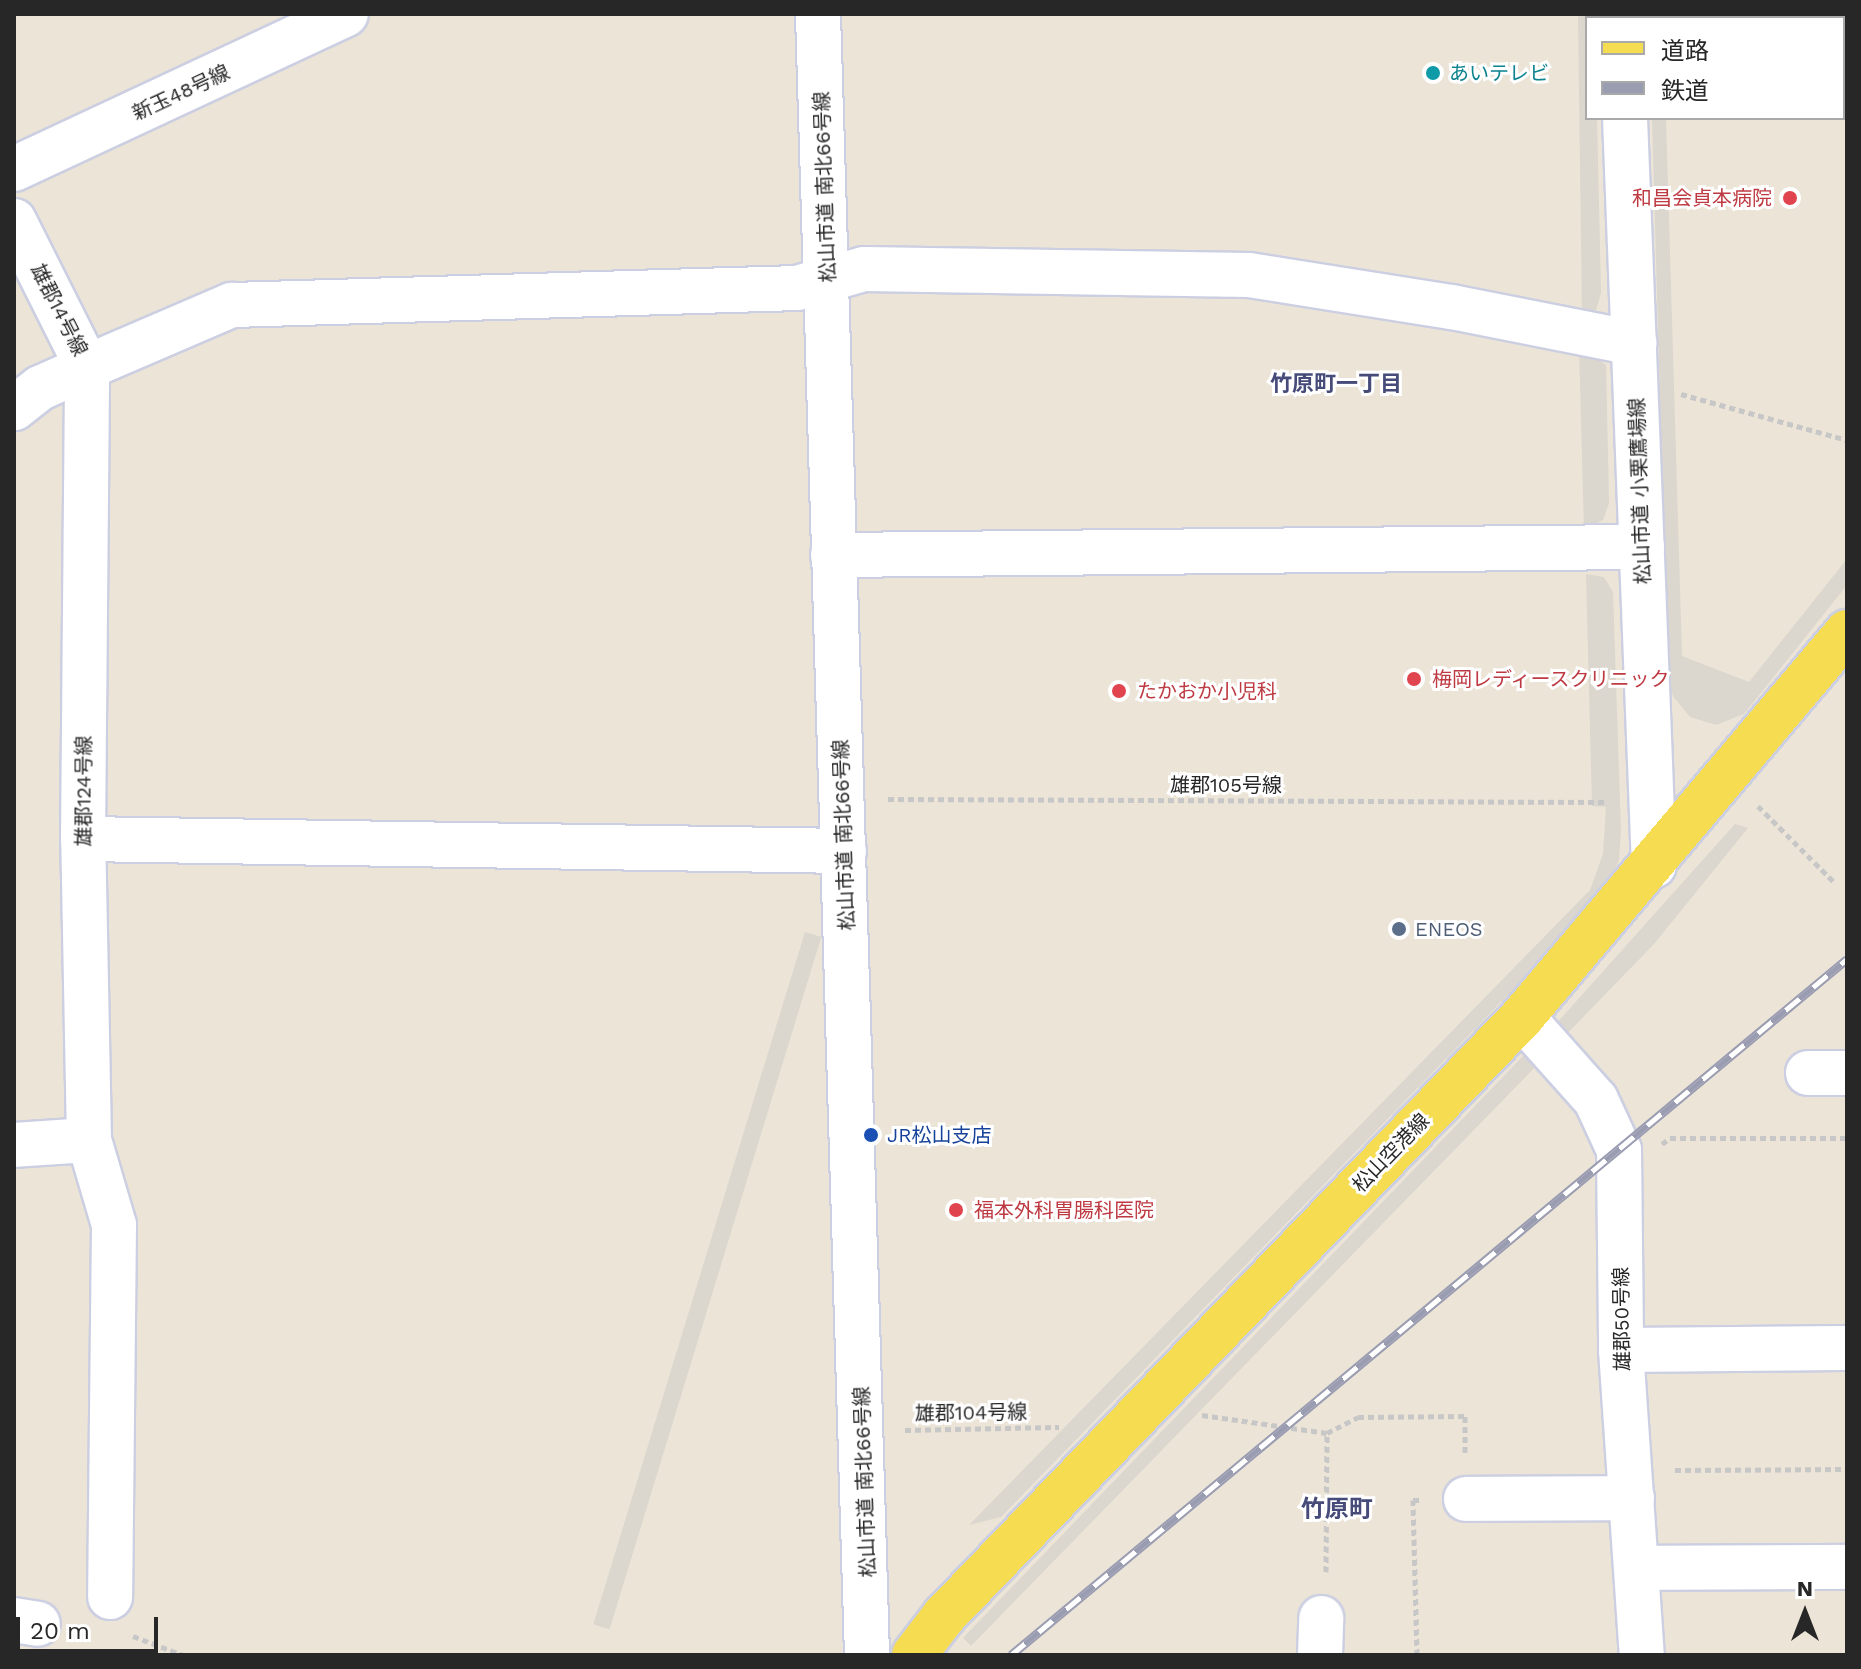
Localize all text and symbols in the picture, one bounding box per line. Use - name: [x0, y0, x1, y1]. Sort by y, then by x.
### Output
- legend: [1585, 16, 1845, 120]
- text: 道路: [1661, 37, 1709, 65]
- street label: 新玉48号線: [129, 60, 233, 126]
- place label: あいテレビ: [1449, 61, 1549, 85]
- marker: あいテレビ: [1424, 64, 1442, 82]
- text: 鉄道: [1661, 77, 1709, 105]
- street label: 松山市道 南北66号線: [810, 91, 840, 283]
- place label: 和昌会貞本病院: [1632, 186, 1772, 210]
- marker: 和昌会貞本病院: [1779, 187, 1801, 209]
- street label: 雄郡14号線: [26, 260, 92, 360]
- district label: 竹原町一丁目: [1270, 371, 1402, 397]
- street label: 松山市道 小栗鷹場線: [1625, 397, 1655, 585]
- place label: 梅岡レディースクリニック: [1432, 667, 1672, 691]
- marker: 梅岡レディースクリニック: [1403, 668, 1425, 690]
- place label: たかおか小児科: [1137, 679, 1277, 703]
- marker: たかおか小児科: [1108, 680, 1130, 702]
- street label: 雄郡124号線: [72, 735, 96, 847]
- street label: 松山市道 南北66号線: [829, 739, 859, 931]
- street label: 雄郡105号線: [1170, 773, 1282, 797]
- place label: ENEOS: [1415, 917, 1483, 941]
- marker: ENEOS: [1390, 920, 1408, 938]
- street label: 松山空港線: [1348, 1109, 1434, 1197]
- place label: JR松山支店: [887, 1123, 992, 1147]
- marker: JR松山支店: [862, 1126, 880, 1144]
- place label: 福本外科胃腸科医院: [974, 1198, 1154, 1222]
- marker: 福本外科胃腸科医院: [945, 1199, 967, 1221]
- street label: 雄郡50号線: [1609, 1267, 1635, 1371]
- street label: 松山市道 南北66号線: [850, 1386, 880, 1578]
- street label: 雄郡104号線: [915, 1400, 1027, 1426]
- district label: 竹原町: [1301, 1496, 1373, 1524]
- north arrow: [1765, 1573, 1845, 1653]
- text: N: [1797, 1576, 1813, 1601]
- scale bar: [20, 1601, 162, 1651]
- text: 20 m: [30, 1617, 90, 1645]

